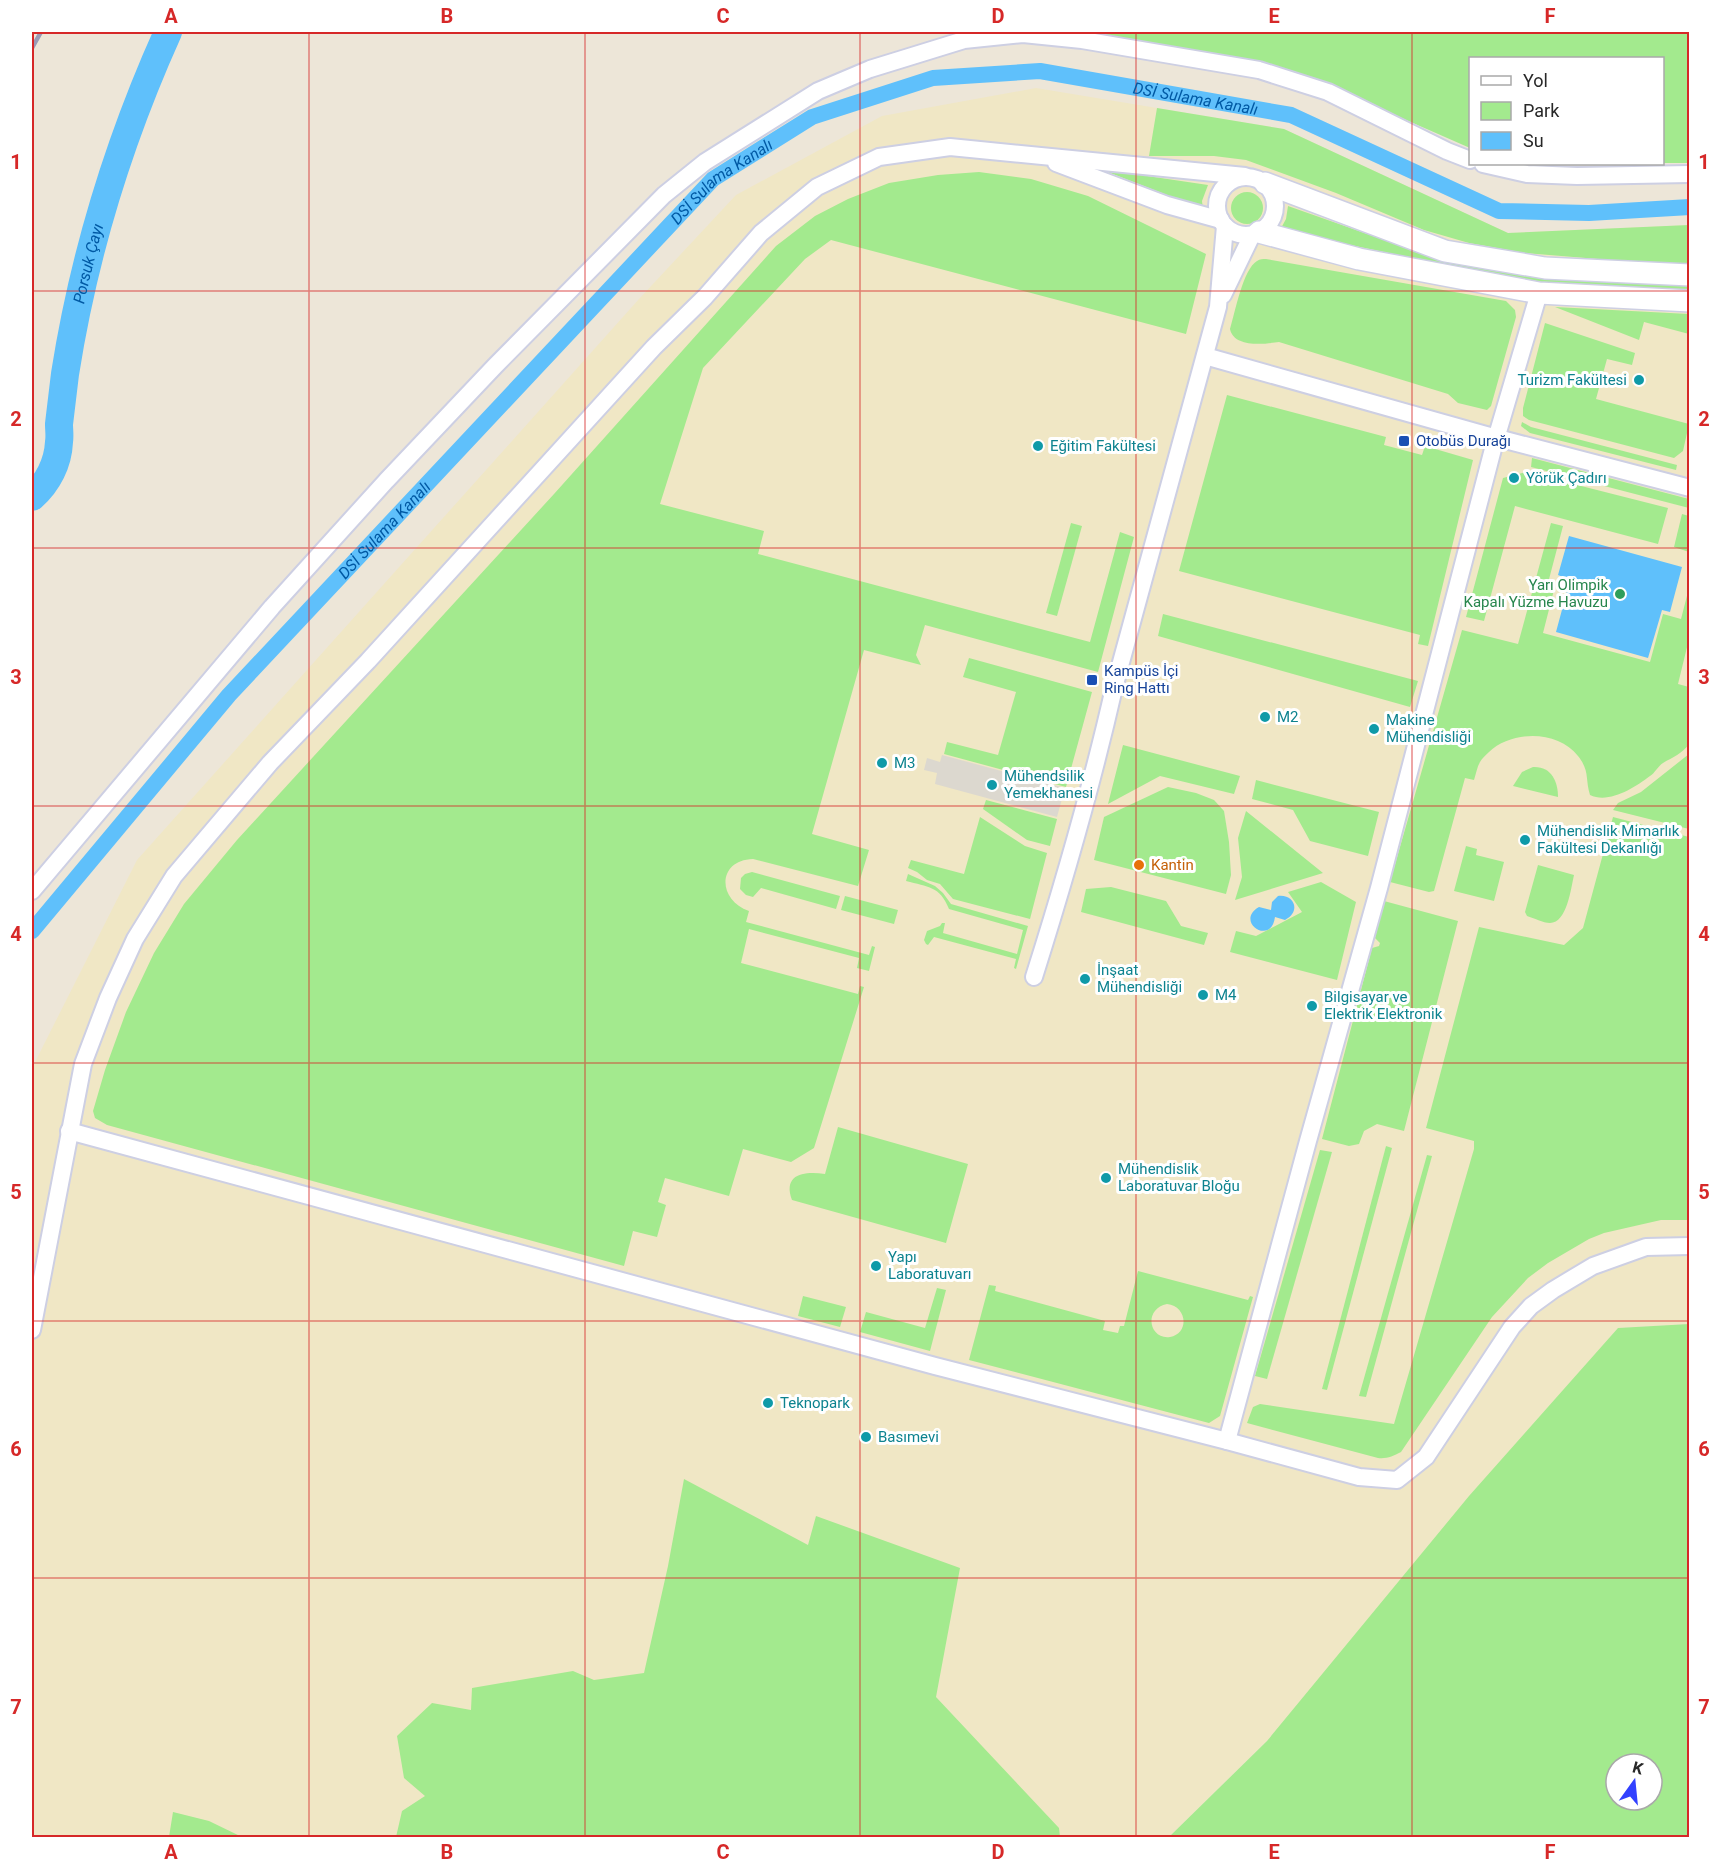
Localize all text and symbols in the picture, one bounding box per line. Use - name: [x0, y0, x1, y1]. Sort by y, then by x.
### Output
- text: A: [164, 4, 178, 28]
- text: B: [441, 4, 453, 28]
- text: C: [716, 4, 730, 28]
- text: D: [992, 4, 1005, 28]
- text: E: [1268, 4, 1280, 28]
- text: F: [1545, 4, 1556, 28]
- legend: [1469, 57, 1664, 165]
- text: Yol: [1523, 70, 1548, 91]
- water label: DSİ Sulama Kanalı: [1132, 78, 1260, 119]
- text: Park: [1523, 100, 1560, 121]
- text: Su: [1523, 130, 1544, 151]
- water label: DSİ Sulama Kanalı: [667, 135, 776, 228]
- text: 1: [10, 150, 22, 174]
- text: 1: [1698, 150, 1710, 174]
- water label: Porsuk Çayı: [69, 221, 107, 305]
- place label: Turizm Fakültesi: [1517, 371, 1627, 389]
- marker: Turizm Fakültesi: [1632, 373, 1646, 387]
- text: 2: [10, 407, 22, 431]
- text: 2: [1698, 407, 1710, 431]
- place label: Otobüs Durağı: [1416, 432, 1511, 450]
- marker: Otobüs Durağı: [1397, 434, 1411, 448]
- place label: Eğitim Fakültesi: [1050, 437, 1156, 455]
- marker: Eğitim Fakültesi: [1031, 439, 1045, 453]
- place label: Yörük Çadırı: [1526, 469, 1607, 487]
- marker: Yörük Çadırı: [1507, 471, 1521, 485]
- water label: DSİ Sulama Kanalı: [334, 477, 435, 583]
- place label: Yarı Olimpik Kapalı Yüzme Havuzu: [1464, 576, 1608, 611]
- marker: Yarı Olimpik Kapalı Yüzme Havuzu: [1613, 587, 1627, 601]
- place label: Kampüs İçi Ring Hattı: [1104, 662, 1178, 697]
- text: 3: [10, 665, 22, 689]
- text: 3: [1698, 665, 1710, 689]
- marker: Kampüs İçi Ring Hattı: [1085, 673, 1099, 687]
- place label: M2: [1277, 708, 1299, 726]
- marker: M2: [1258, 710, 1272, 724]
- place label: Makine Mühendisliği: [1386, 711, 1471, 746]
- marker: Makine Mühendisliği: [1367, 722, 1381, 736]
- place label: M3: [894, 754, 916, 772]
- marker: M3: [875, 756, 889, 770]
- place label: Mühendsilik Yemekhanesi: [1004, 767, 1093, 802]
- marker: Mühendsilik Yemekhanesi: [985, 778, 999, 792]
- place label: Mühendislik Mimarlık Fakültesi Dekanlığı: [1537, 822, 1680, 857]
- marker: Mühendislik Mimarlık Fakültesi Dekanlığı: [1518, 833, 1532, 847]
- place label: Kantin: [1151, 856, 1194, 874]
- marker: Kantin: [1132, 858, 1146, 872]
- text: 4: [10, 922, 22, 946]
- text: 4: [1698, 922, 1710, 946]
- place label: İnşaat Mühendisliği: [1097, 961, 1182, 996]
- marker: İnşaat Mühendisliği: [1078, 972, 1092, 986]
- place label: M4: [1215, 986, 1237, 1004]
- marker: M4: [1196, 988, 1210, 1002]
- place label: Bilgisayar ve Elektrik Elektronik: [1324, 988, 1443, 1023]
- marker: Bilgisayar ve Elektrik Elektronik: [1305, 999, 1319, 1013]
- place label: Mühendislik Laboratuvar Bloğu: [1118, 1160, 1240, 1195]
- marker: Mühendislik Laboratuvar Bloğu: [1099, 1171, 1113, 1185]
- text: 5: [10, 1180, 22, 1204]
- text: 5: [1698, 1180, 1710, 1204]
- place label: Yapı Laboratuvarı: [888, 1248, 971, 1283]
- marker: Yapı Laboratuvarı: [869, 1259, 883, 1273]
- place label: Teknopark: [780, 1394, 850, 1412]
- marker: Teknopark: [761, 1396, 775, 1410]
- place label: Basımevi: [878, 1428, 939, 1446]
- marker: Basımevi: [859, 1430, 873, 1444]
- text: 6: [10, 1437, 22, 1461]
- text: 6: [1698, 1437, 1710, 1461]
- text: 7: [10, 1695, 22, 1719]
- text: 7: [1698, 1695, 1710, 1719]
- north arrow: [1604, 1752, 1664, 1812]
- text: K: [1630, 1758, 1646, 1779]
- text: A: [164, 1840, 178, 1864]
- text: B: [441, 1840, 453, 1864]
- text: C: [716, 1840, 730, 1864]
- text: D: [992, 1840, 1005, 1864]
- text: E: [1268, 1840, 1280, 1864]
- text: F: [1545, 1840, 1556, 1864]

